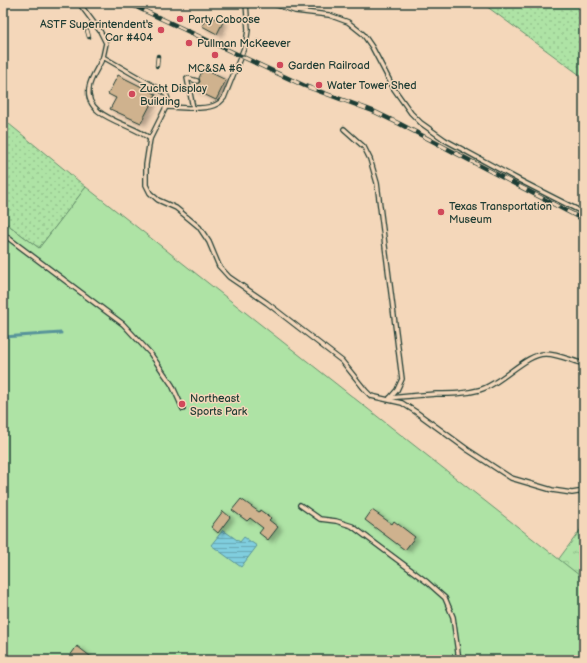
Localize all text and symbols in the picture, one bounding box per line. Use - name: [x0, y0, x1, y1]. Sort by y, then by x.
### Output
- place label: Party Caboose: [188, 13, 261, 26]
- marker: Party Caboose: [175, 14, 185, 24]
- place label: ASTF Superintendent's Car #404: [40, 18, 154, 44]
- marker: ASTF Superintendent's Car #404: [156, 25, 166, 35]
- place label: Pullman McKeever: [197, 37, 291, 50]
- marker: Pullman McKeever: [184, 38, 194, 48]
- marker: MC&SA #6: [210, 50, 220, 60]
- place label: Garden Railroad: [288, 59, 370, 72]
- marker: Garden Railroad: [275, 60, 285, 70]
- place label: MC&SA #6: [188, 62, 243, 75]
- place label: Water Tower Shed: [327, 79, 417, 92]
- marker: Water Tower Shed: [314, 80, 324, 90]
- place label: Zucht Display Building: [139, 82, 207, 108]
- marker: Zucht Display Building: [127, 89, 137, 99]
- place label: Texas Transportation Museum: [449, 200, 552, 226]
- marker: Texas Transportation Museum: [436, 207, 446, 217]
- place label: Northeast Sports Park: [190, 392, 248, 418]
- marker: Northeast Sports Park: [177, 399, 187, 409]

